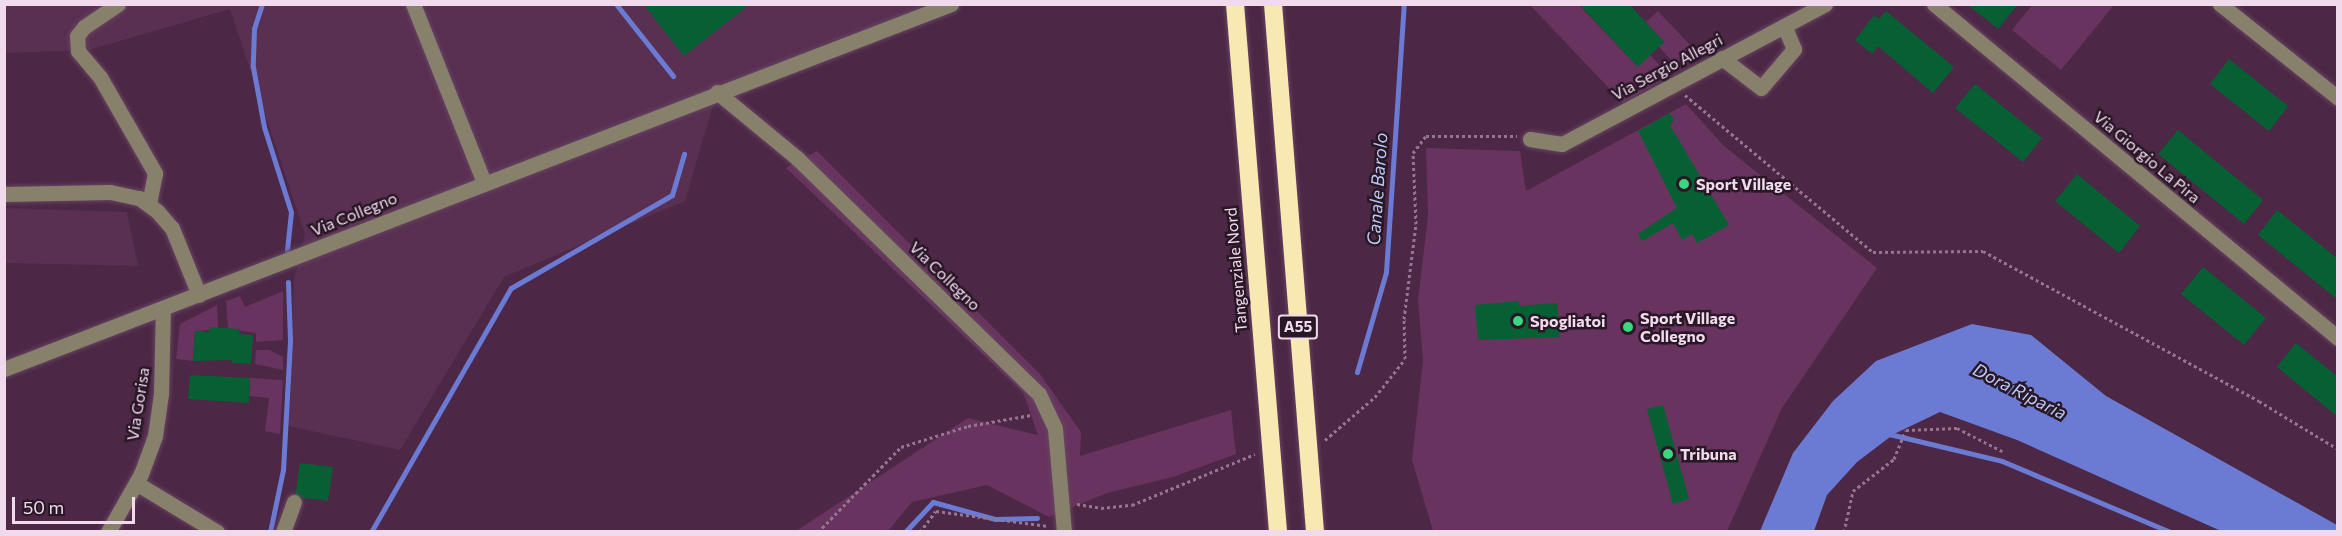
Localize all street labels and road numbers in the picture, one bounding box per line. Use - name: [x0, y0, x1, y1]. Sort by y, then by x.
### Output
- street label: Via Sergio Allegri: [1608, 30, 1726, 104]
- street label: Via Giorgio La Pira: [2090, 107, 2204, 207]
- street label: Via Collegno: [308, 188, 400, 240]
- street label: Tangenziale Nord: [1221, 207, 1251, 333]
- street label: Via Collegno: [906, 237, 984, 315]
- road number: A55: [1277, 315, 1319, 339]
- street label: Via Gorisa: [123, 366, 153, 442]

